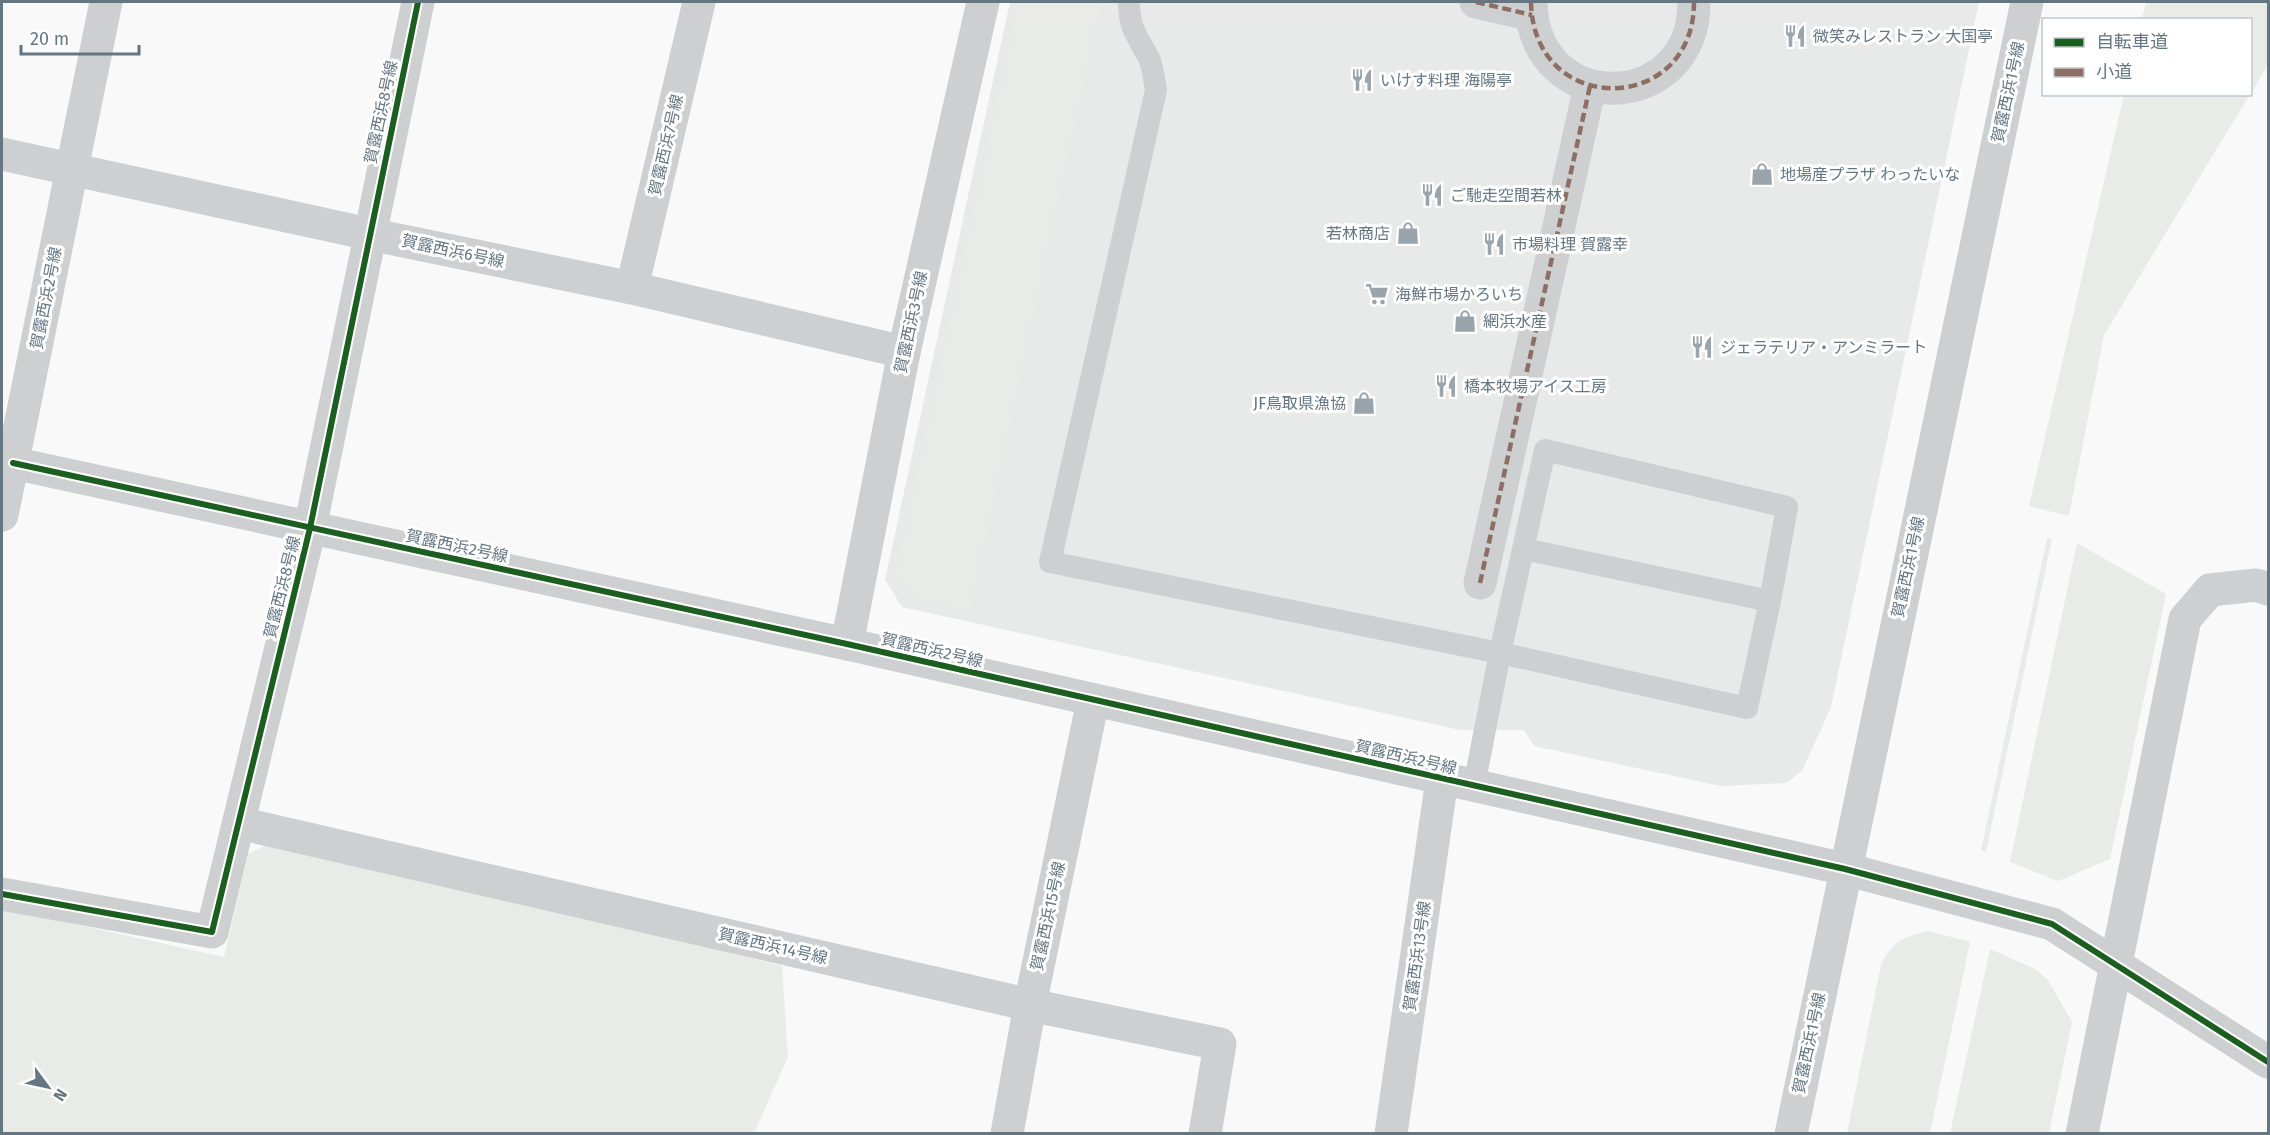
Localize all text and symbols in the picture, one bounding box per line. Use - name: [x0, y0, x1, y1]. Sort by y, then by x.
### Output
- scale bar: [21, 18, 140, 56]
- legend: [2042, 18, 2252, 96]
- restaurant icon: 微笑みレストラン 大国亭: [1782, 23, 1808, 49]
- place label: 微笑みレストラン 大国亭: [1813, 27, 1993, 46]
- text: 20 m: [30, 28, 69, 50]
- text: 自転車道: [2096, 31, 2168, 53]
- street label: 賀露西浜1号線: [1988, 40, 2028, 144]
- street label: 賀露西浜8号線: [361, 59, 401, 165]
- text: 小道: [2096, 61, 2132, 83]
- restaurant icon: いけす料理 海陽亭: [1349, 67, 1375, 93]
- place label: いけす料理 海陽亭: [1380, 71, 1512, 90]
- street label: 賀露西浜7号線: [645, 93, 687, 197]
- shop icon: 地場産プラザ わったいな: [1749, 161, 1775, 187]
- place label: 地場産プラザ わったいな: [1780, 165, 1960, 184]
- restaurant icon: ご馳走空間若林: [1419, 182, 1445, 208]
- place label: ご馳走空間若林: [1450, 186, 1562, 205]
- shop icon: 若林商店: [1395, 220, 1421, 246]
- place label: 若林商店: [1326, 224, 1390, 243]
- street label: 賀露西浜6号線: [400, 231, 506, 271]
- restaurant icon: 市場料理 賀露幸: [1481, 231, 1507, 257]
- place label: 市場料理 賀露幸: [1512, 235, 1628, 254]
- street label: 賀露西浜2号線: [27, 245, 65, 351]
- street label: 賀露西浜3号線: [891, 269, 931, 375]
- supermarket icon: 海鮮市場かろいち: [1364, 281, 1390, 307]
- place label: 海鮮市場かろいち: [1395, 285, 1523, 304]
- shop icon: 網浜水産: [1452, 308, 1478, 334]
- place label: 網浜水産: [1483, 312, 1547, 331]
- restaurant icon: ジェラテリア・アンミラート: [1689, 334, 1715, 360]
- place label: ジェラテリア・アンミラート: [1720, 338, 1927, 357]
- restaurant icon: 橋本牧場アイス工房: [1433, 373, 1459, 399]
- place label: 橋本牧場アイス工房: [1464, 377, 1607, 396]
- shop icon: JF鳥取県漁協: [1351, 390, 1377, 416]
- place label: JF鳥取県漁協: [1253, 394, 1346, 413]
- street label: 賀露西浜1号線: [1888, 515, 1928, 619]
- street label: 賀露西浜2号線: [404, 526, 510, 566]
- street label: 賀露西浜8号線: [260, 534, 304, 640]
- street label: 賀露西浜2号線: [879, 629, 985, 671]
- street label: 賀露西浜2号線: [1353, 736, 1459, 778]
- street label: 賀露西浜15号線: [1027, 860, 1069, 972]
- street label: 賀露西浜13号線: [1400, 900, 1434, 1012]
- street label: 賀露西浜14号線: [717, 924, 829, 968]
- street label: 賀露西浜1号線: [1789, 991, 1829, 1095]
- north arrow: [18, 1057, 78, 1117]
- text: N: [49, 1085, 71, 1105]

